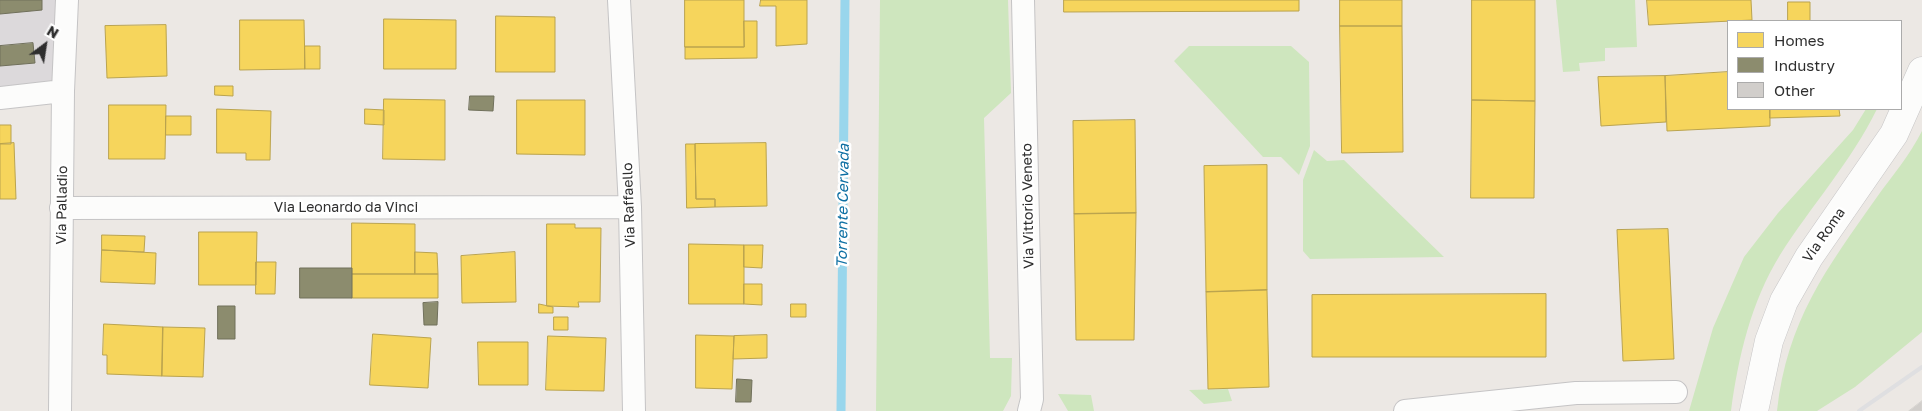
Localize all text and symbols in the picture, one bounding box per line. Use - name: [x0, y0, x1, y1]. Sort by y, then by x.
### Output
- north arrow: [20, 20, 70, 70]
- legend: [1727, 20, 1902, 110]
- text: N: [44, 22, 62, 42]
- text: Homes: [1774, 31, 1824, 49]
- text: Industry: [1774, 56, 1835, 74]
- text: Other: [1774, 81, 1815, 99]
- street label: Via Vittorio Veneto: [1019, 143, 1037, 269]
- water label: Torrente Cervada: [833, 144, 853, 268]
- street label: Via Raffaello: [619, 162, 639, 248]
- street label: Via Palladio: [53, 165, 71, 245]
- street label: Via Leonardo da Vinci: [274, 200, 418, 216]
- street label: Via Roma: [1799, 205, 1849, 265]

